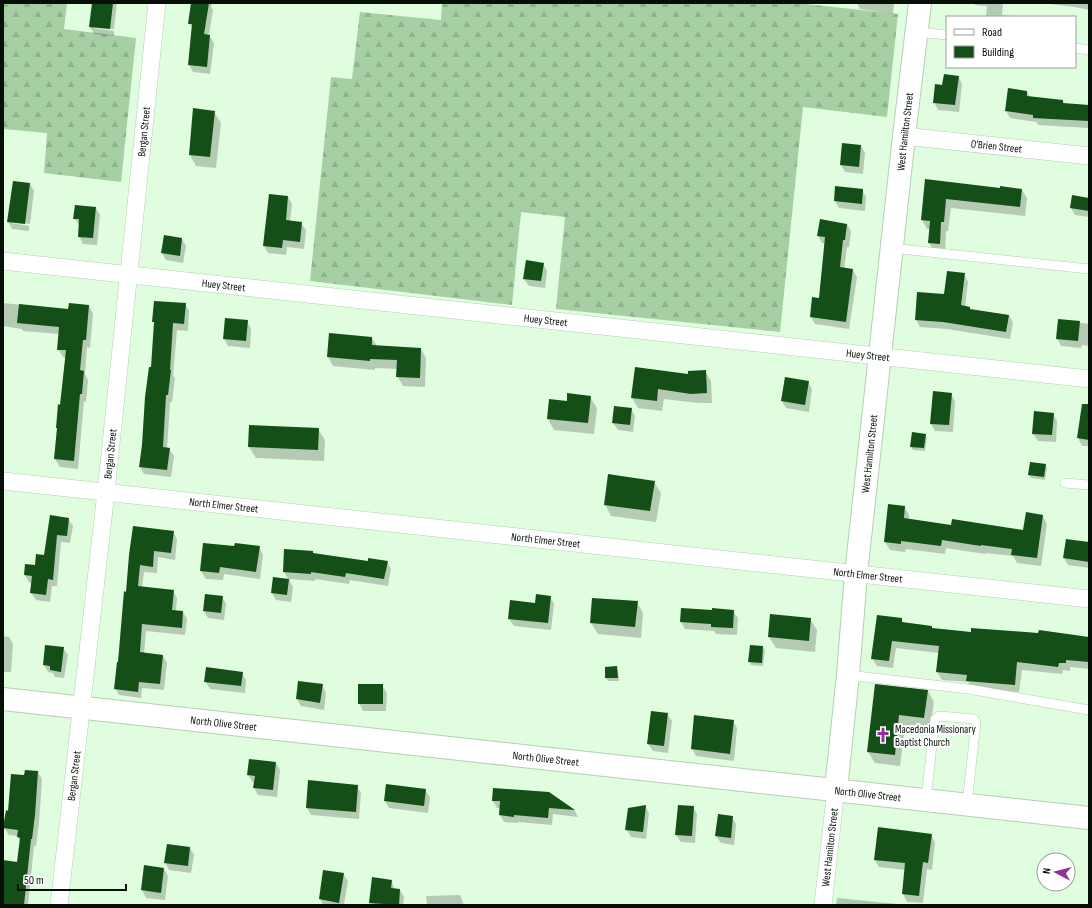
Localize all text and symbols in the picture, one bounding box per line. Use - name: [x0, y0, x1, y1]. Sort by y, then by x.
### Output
- legend: [946, 16, 1076, 68]
- text: Road: [982, 25, 1002, 40]
- text: Building: [982, 45, 1014, 60]
- street label: West Hamilton Street: [894, 91, 916, 172]
- street label: Bergan Street: [135, 105, 153, 157]
- street label: O'Brien Street: [970, 137, 1023, 155]
- street label: Huey Street: [201, 276, 247, 294]
- street label: Huey Street: [523, 311, 569, 329]
- street label: Huey Street: [845, 346, 891, 364]
- street label: West Hamilton Street: [858, 413, 880, 494]
- street label: Bergan Street: [101, 427, 119, 480]
- street label: North Elmer Street: [188, 495, 260, 515]
- street label: North Elmer Street: [511, 530, 582, 550]
- street label: North Elmer Street: [833, 565, 904, 585]
- street label: North Olive Street: [190, 713, 258, 733]
- place label: Macedonia Missionary Baptist Church: [895, 723, 977, 749]
- church icon: Macedonia Missionary Baptist Church: [874, 726, 892, 744]
- street label: North Olive Street: [512, 748, 580, 769]
- street label: Bergan Street: [64, 749, 83, 802]
- street label: North Olive Street: [834, 784, 902, 804]
- street label: West Hamilton Street: [819, 807, 840, 887]
- north arrow: [1036, 852, 1076, 892]
- scale bar: [18, 866, 126, 892]
- text: N: [1040, 867, 1053, 875]
- text: 50 m: [24, 873, 44, 888]

